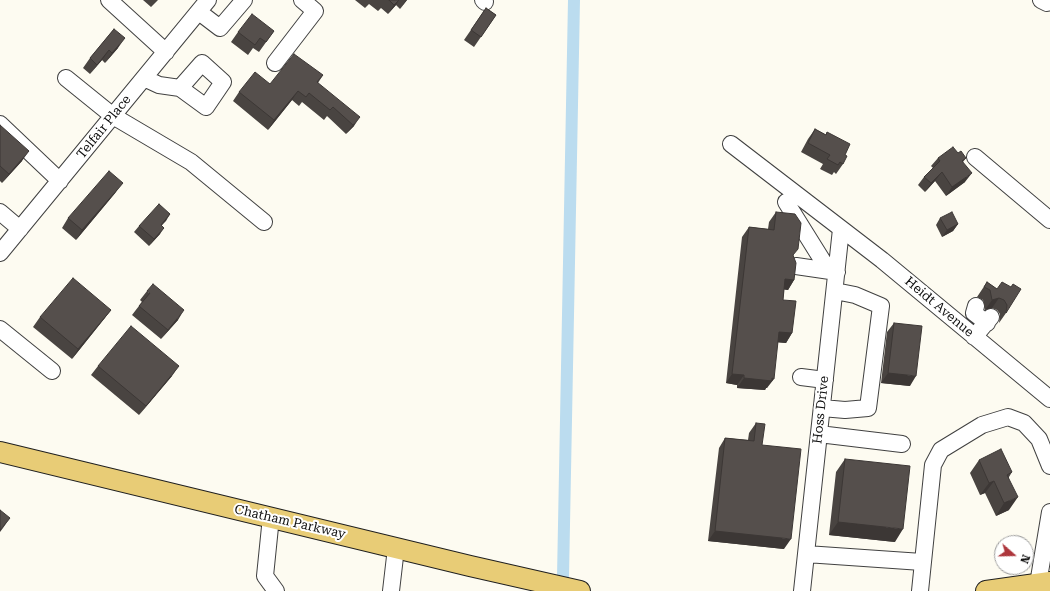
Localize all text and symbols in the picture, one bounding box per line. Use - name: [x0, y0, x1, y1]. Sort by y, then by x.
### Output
- street label: Telfair Place: [74, 92, 134, 162]
- street label: Heidt Avenue: [901, 274, 977, 340]
- street label: Hoss Drive: [810, 375, 832, 445]
- street label: Chatham Parkway: [233, 502, 347, 542]
- north arrow: [994, 535, 1034, 575]
- text: N: [1017, 553, 1032, 565]

